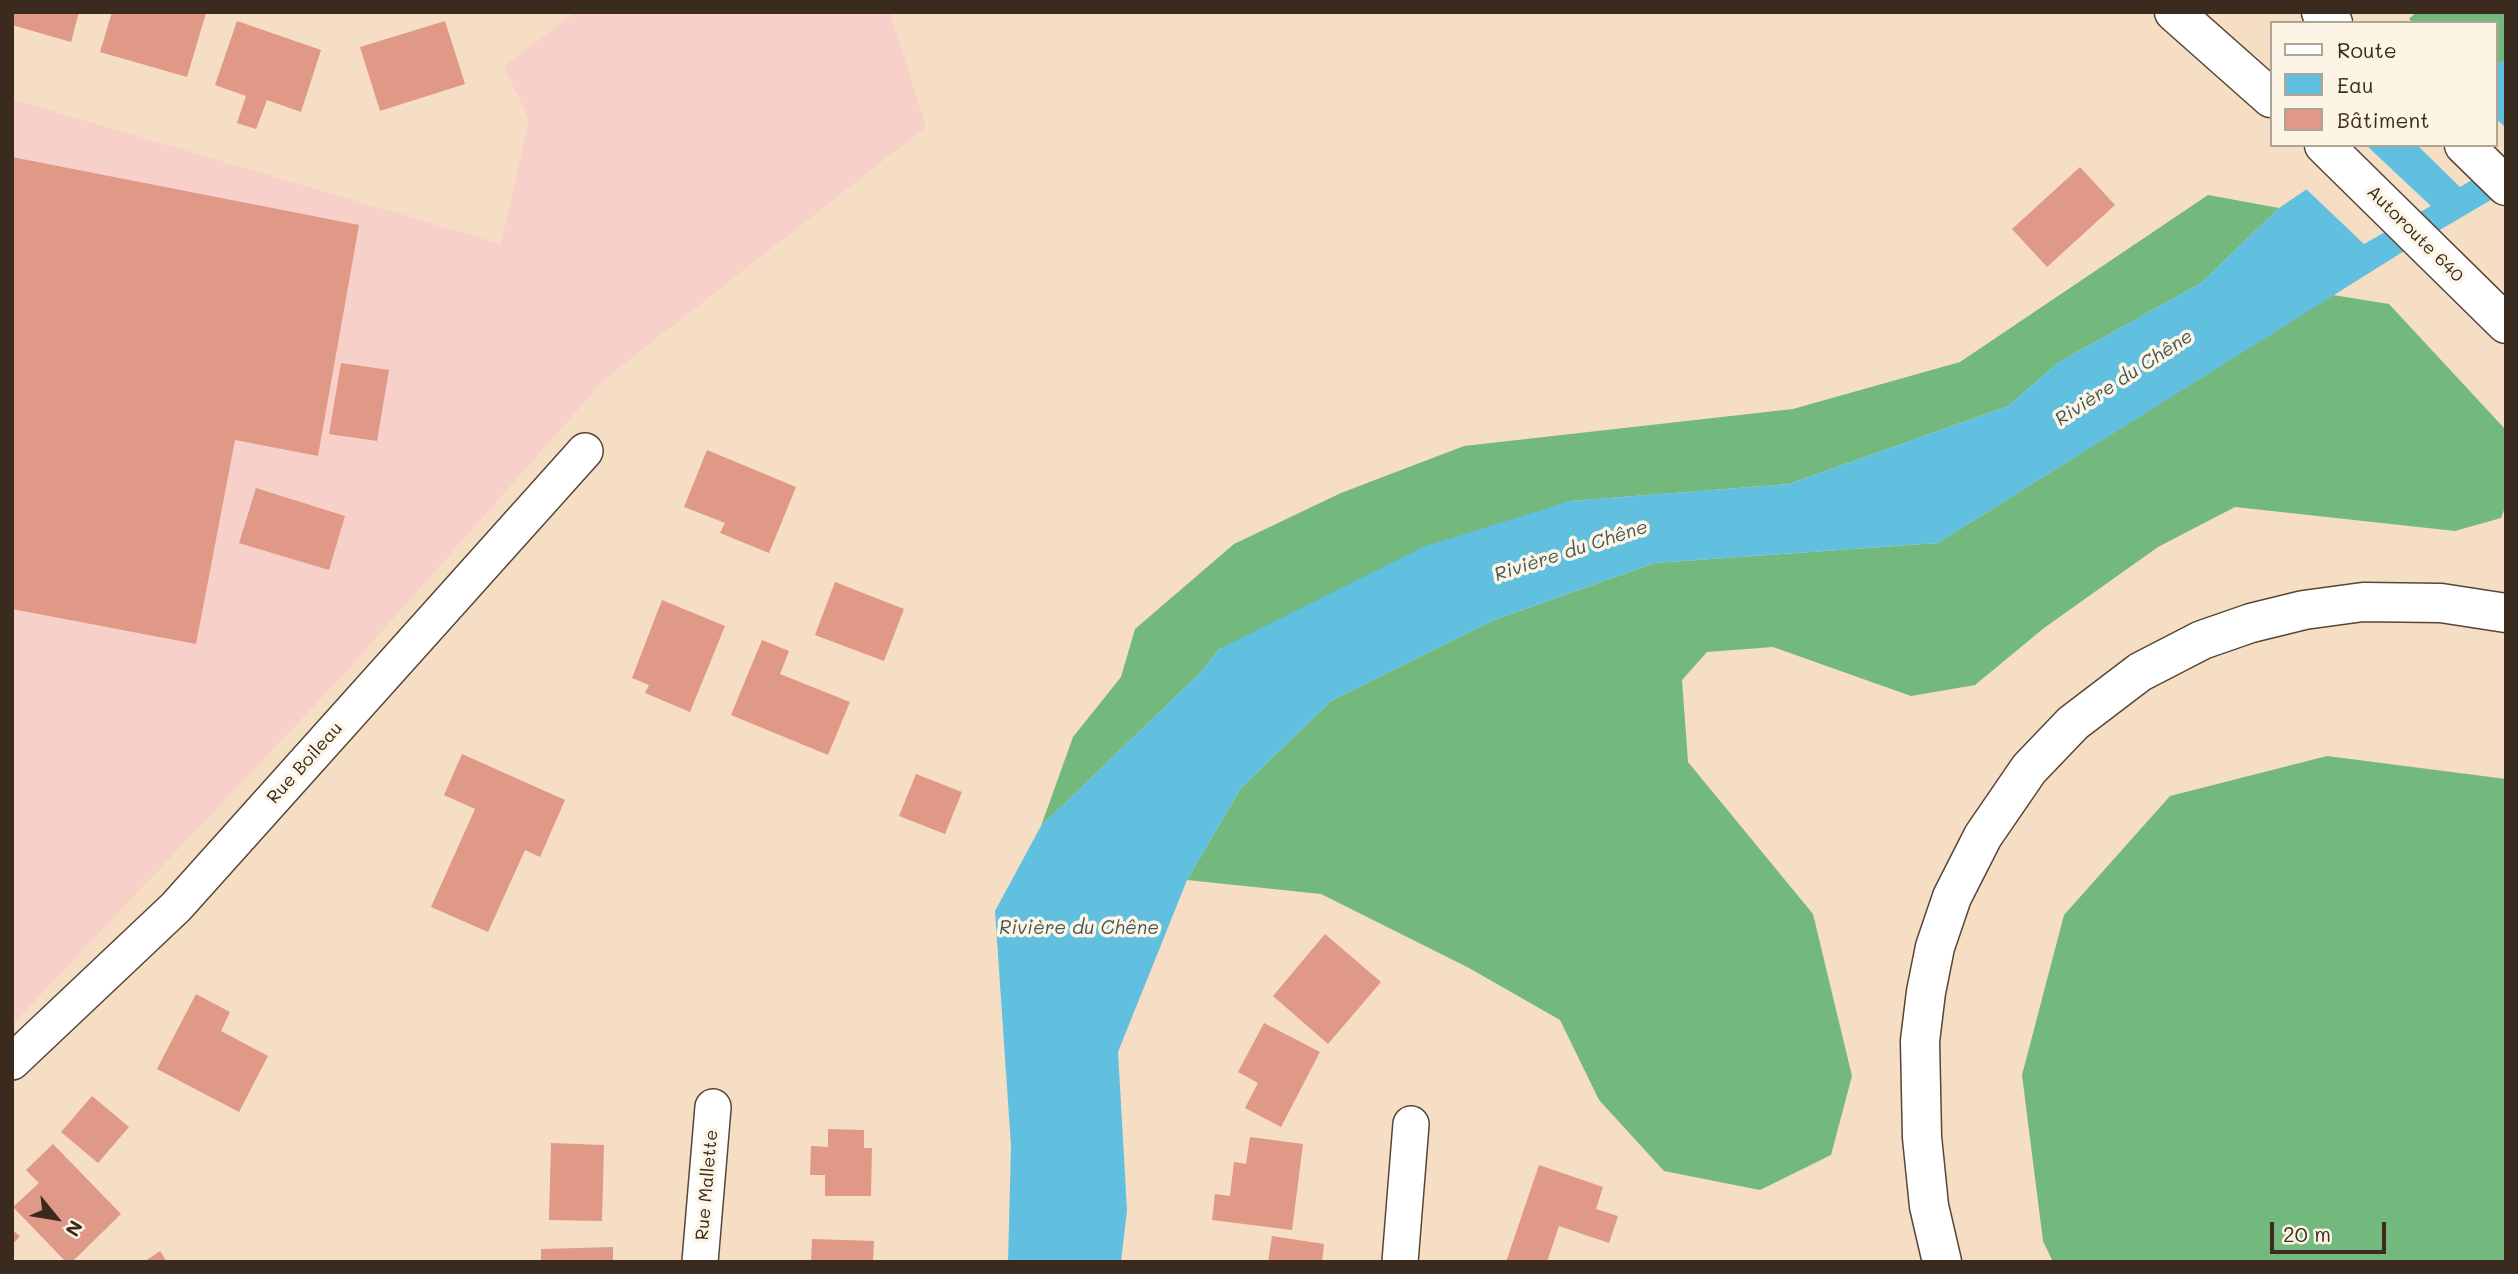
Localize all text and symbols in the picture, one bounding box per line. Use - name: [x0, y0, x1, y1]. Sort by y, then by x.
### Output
- legend: [2270, 21, 2497, 147]
- text: Route: [2337, 36, 2397, 63]
- text: Eau: [2337, 71, 2374, 98]
- text: Bâtiment: [2337, 106, 2429, 133]
- street label: Autoroute 640: [2362, 181, 2468, 287]
- water label: Rivière du Chêne: [2051, 325, 2197, 431]
- water label: Rivière du Chêne: [1491, 515, 1651, 587]
- street label: Rue Boileau: [263, 718, 347, 808]
- water label: Rivière du Chêne: [999, 917, 1159, 939]
- street label: Rue Mallette: [691, 1129, 723, 1241]
- north arrow: [21, 1183, 91, 1253]
- scale bar: [2273, 1208, 2388, 1252]
- text: N: [60, 1216, 89, 1241]
- text: 20 m: [2283, 1220, 2331, 1247]

